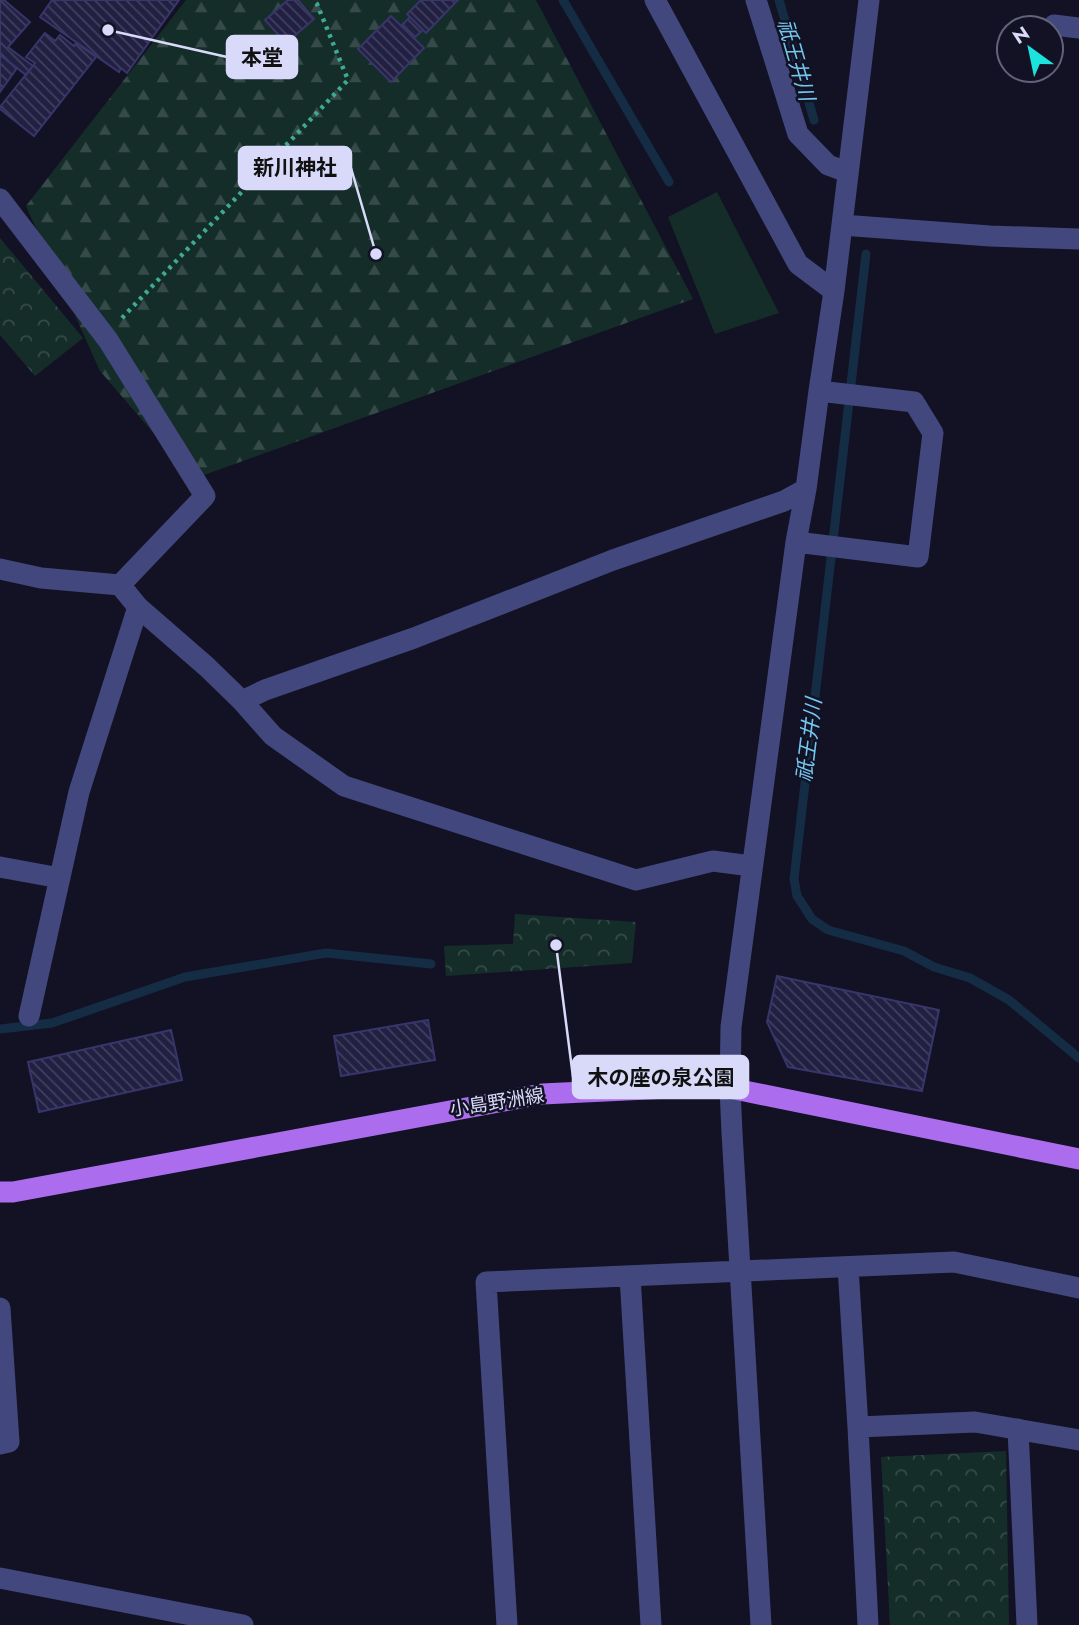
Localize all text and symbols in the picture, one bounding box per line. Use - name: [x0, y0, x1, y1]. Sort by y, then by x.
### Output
- north arrow: [995, 14, 1065, 84]
- water label: 祇王井川: [770, 15, 823, 106]
- text: N: [1007, 20, 1035, 51]
- callout: 本堂: [227, 36, 297, 78]
- text: 本堂: [241, 43, 283, 73]
- callout: 新川神社: [239, 147, 351, 189]
- text: 新川神社: [253, 153, 337, 183]
- water label: 祇王井川: [789, 695, 829, 784]
- callout: 木の座の泉公園: [573, 1056, 748, 1098]
- text: 木の座の泉公園: [588, 1063, 735, 1093]
- street label: 小島野洲線: [448, 1081, 546, 1123]

